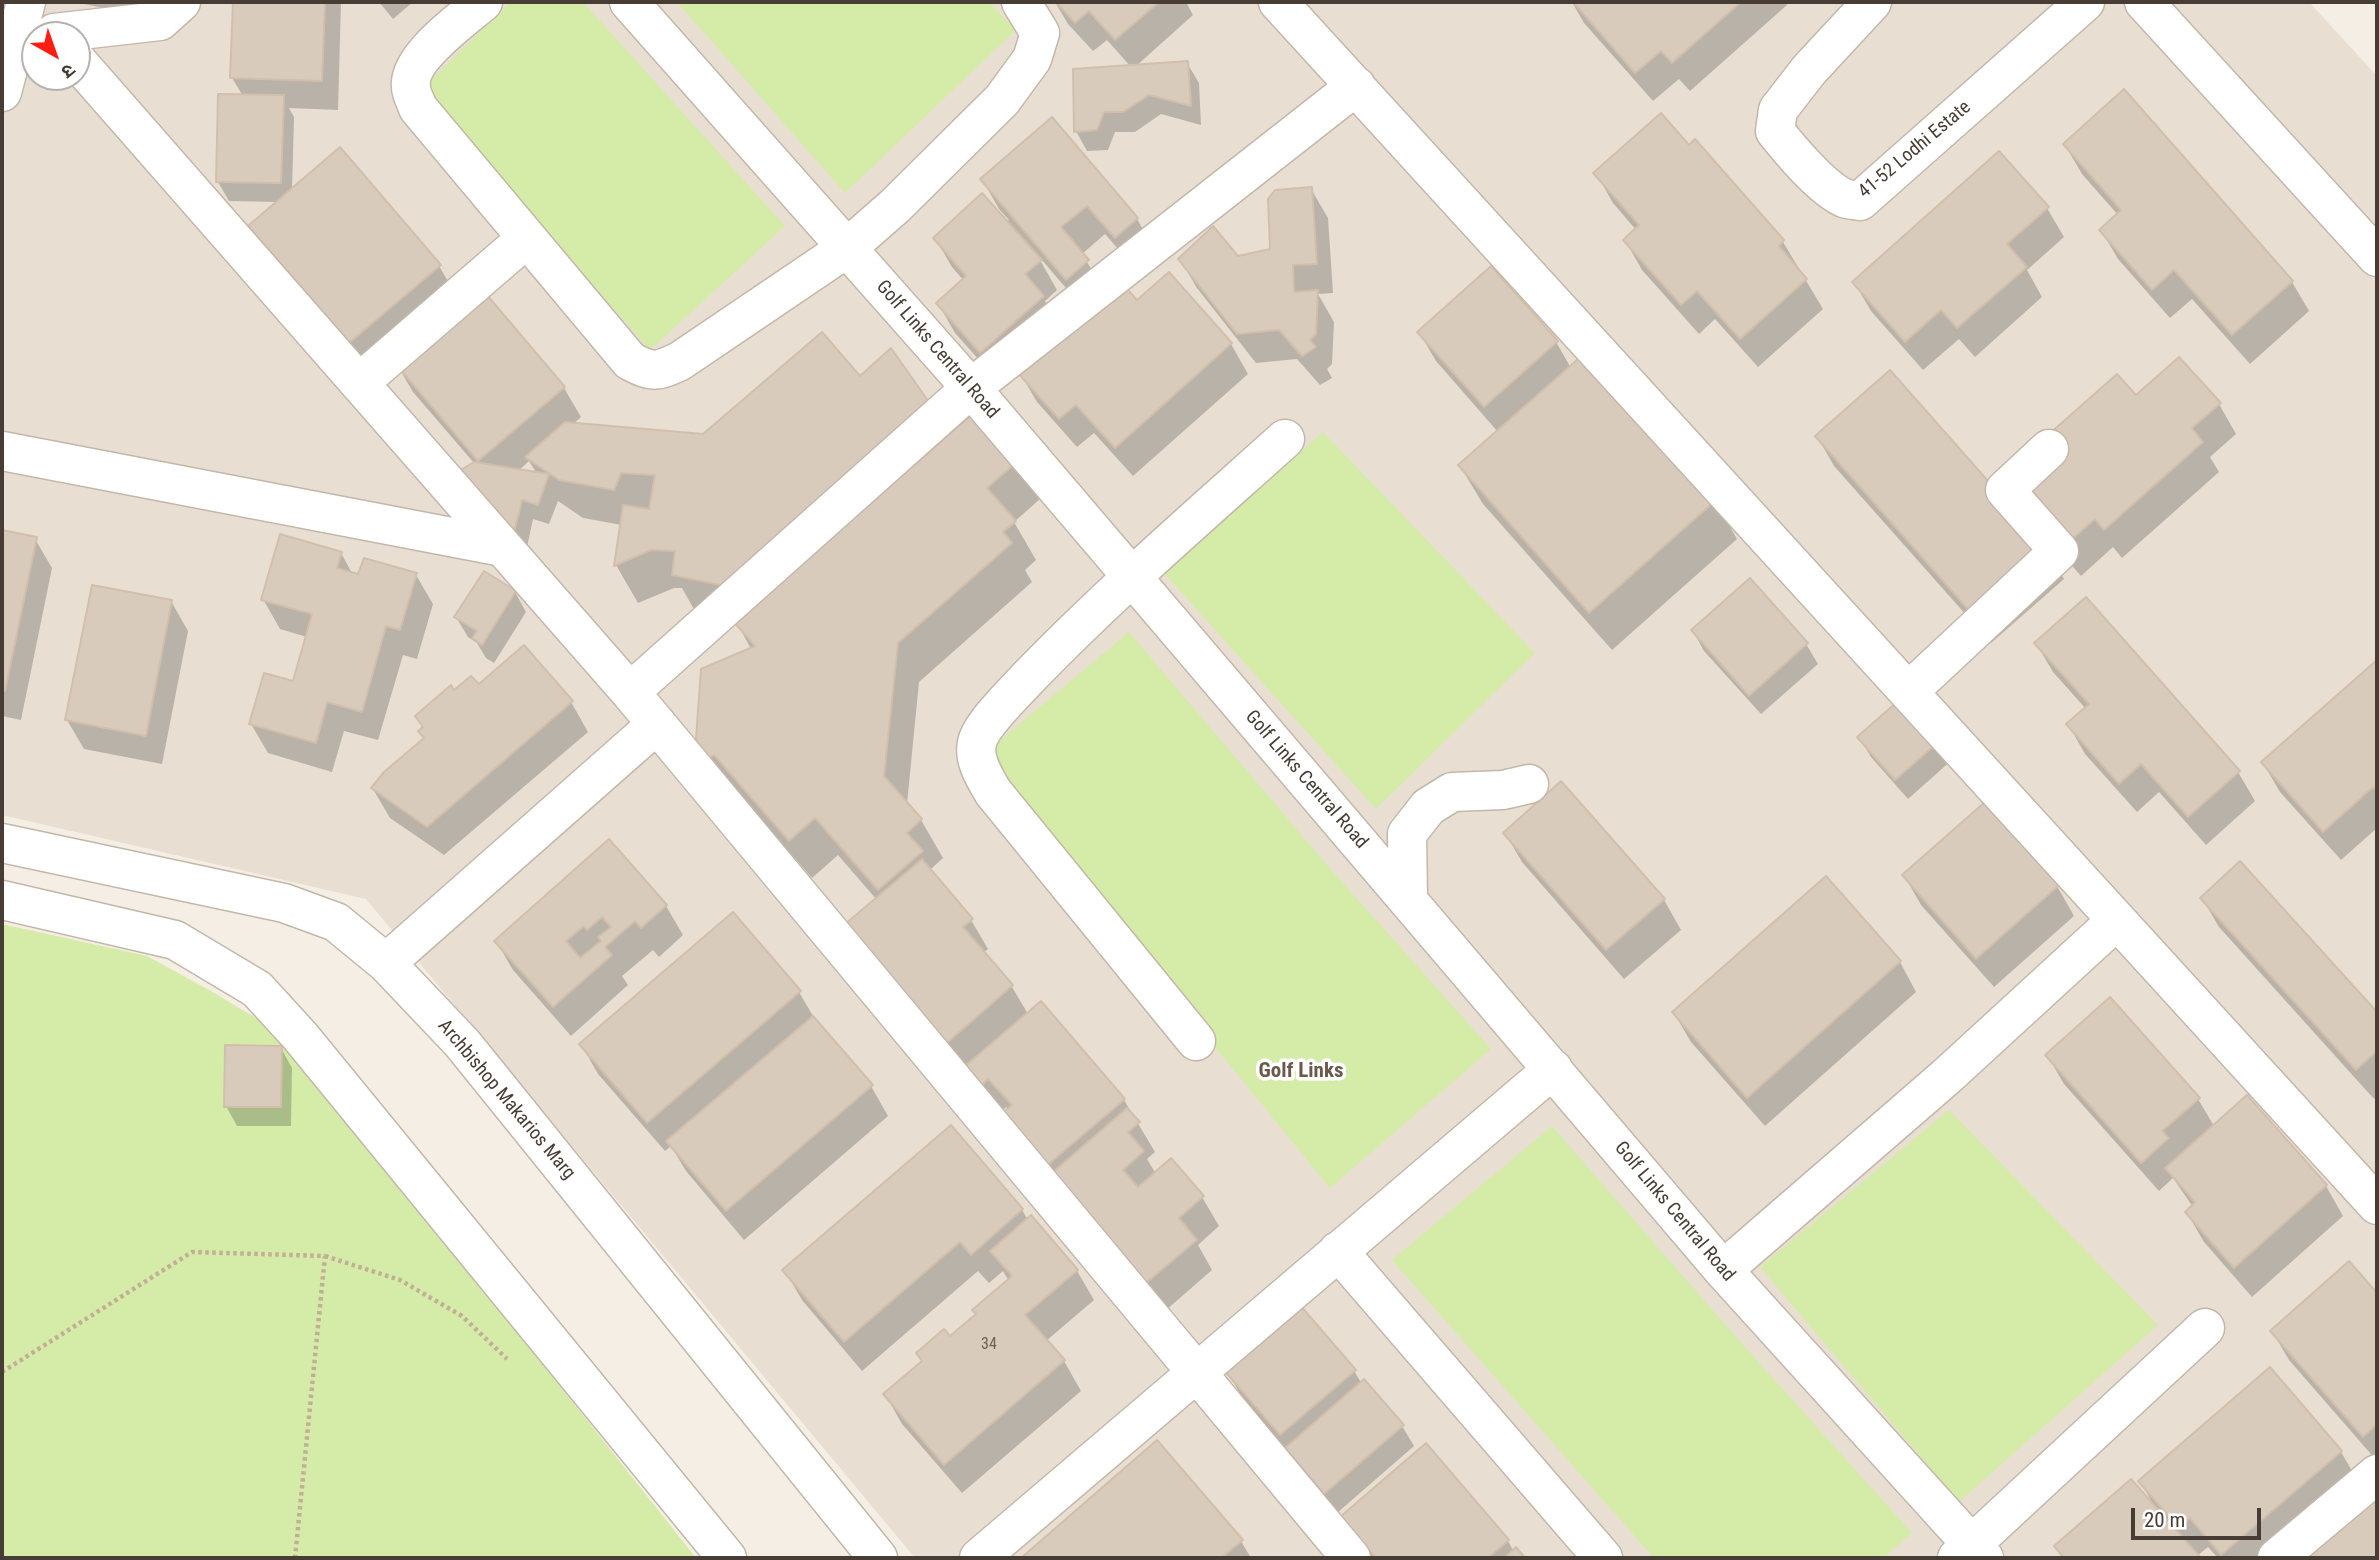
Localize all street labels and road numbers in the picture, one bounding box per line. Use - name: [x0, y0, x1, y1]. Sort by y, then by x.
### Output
- street label: 41-52 Lodhi Estate: [1854, 96, 1976, 204]
- street label: Golf Links Central Road: [871, 276, 1003, 424]
- street label: Golf Links Central Road: [1240, 706, 1372, 854]
- street label: Archbishop Makarios Marg: [432, 1015, 580, 1185]
- street label: Golf Links Central Road: [1609, 1137, 1739, 1287]

